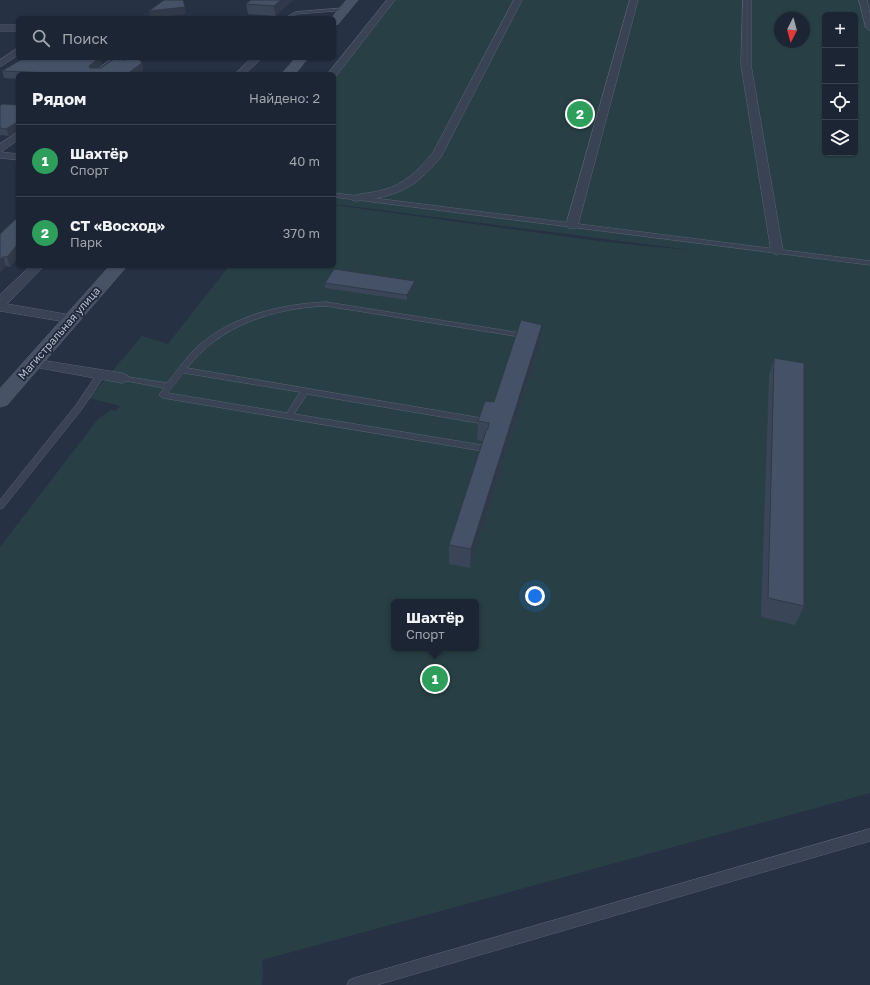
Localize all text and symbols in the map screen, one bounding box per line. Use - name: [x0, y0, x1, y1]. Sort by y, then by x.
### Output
- north arrow: [774, 12, 810, 48]
- map controls: [822, 12, 858, 156]
- button: +: [822, 12, 858, 48]
- search box: [16, 16, 336, 60]
- icon: search: [30, 27, 52, 49]
- text: Поиск: [62, 29, 108, 47]
- button: −: [822, 48, 858, 84]
- button: locate: [822, 84, 858, 120]
- text: Рядом: [32, 88, 86, 109]
- text: Найдено: 2: [249, 90, 320, 106]
- pin: 2: [567, 99, 593, 129]
- button: layers: [822, 120, 858, 156]
- text: Шахтёр: [70, 144, 128, 162]
- text: 1: [42, 153, 48, 169]
- text: 40 m: [289, 153, 320, 169]
- text: Спорт: [70, 162, 109, 178]
- text: СТ «Восход»: [70, 216, 165, 234]
- text: 2: [41, 225, 49, 241]
- text: 370 m: [283, 225, 320, 241]
- text: Парк: [70, 234, 103, 250]
- street label: Магистральная улица: [15, 284, 102, 382]
- your location: [525, 586, 545, 606]
- popup: [391, 599, 479, 651]
- text: Шахтёр: [406, 608, 464, 626]
- text: Спорт: [406, 626, 445, 642]
- pin: 1: [422, 664, 448, 694]

